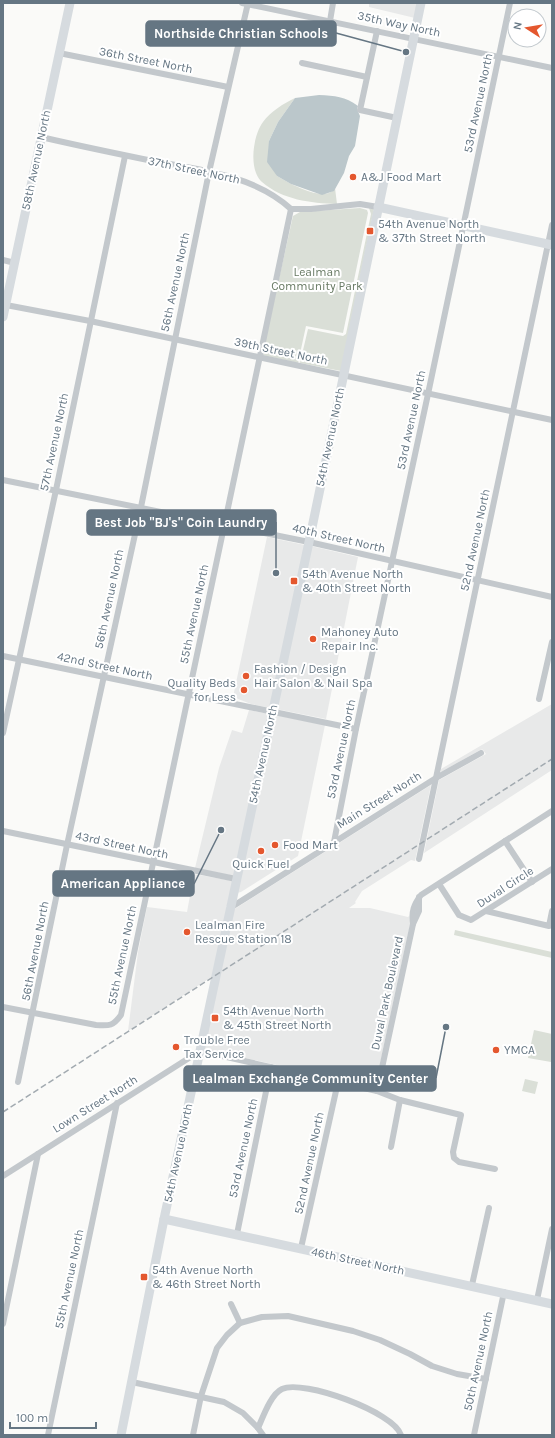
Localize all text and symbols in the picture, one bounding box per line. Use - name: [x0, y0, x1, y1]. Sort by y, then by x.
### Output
- street label: 35th Way North: [356, 8, 442, 40]
- north arrow: [507, 8, 547, 48]
- callout: Northside Christian Schools: [146, 21, 336, 46]
- text: N: [511, 21, 525, 31]
- text: Northside Christian Schools: [154, 26, 328, 41]
- street label: 36th Street North: [98, 44, 194, 76]
- street label: 53rd Avenue North: [461, 52, 495, 154]
- street label: 58th Avenue North: [19, 109, 53, 211]
- street label: 37th Street North: [147, 153, 241, 187]
- place label: A&J Food Mart: [361, 170, 442, 184]
- marker: A&J Food Mart: [348, 172, 358, 182]
- place label: 54th Avenue North & 37th Street North: [378, 217, 486, 245]
- marker: 54th Avenue North & 37th Street North: [365, 226, 375, 236]
- street label: 56th Avenue North: [158, 231, 192, 333]
- park label: Lealman Community Park: [271, 265, 363, 293]
- street label: 39th Street North: [233, 334, 329, 368]
- street label: 53rd Avenue North: [394, 369, 428, 471]
- street label: 54th Avenue North: [313, 386, 347, 488]
- street label: 57th Avenue North: [37, 392, 71, 492]
- street label: 52nd Avenue North: [457, 488, 493, 592]
- callout: Best Job "BJ's" Coin Laundry: [87, 510, 276, 535]
- text: Best Job "BJ's" Coin Laundry: [95, 515, 268, 530]
- street label: 40th Street North: [291, 520, 387, 556]
- street label: 56th Avenue North: [92, 548, 126, 650]
- street label: 55th Avenue North: [177, 563, 211, 665]
- place label: 54th Avenue North & 40th Street North: [302, 567, 411, 595]
- marker: 54th Avenue North & 40th Street North: [289, 576, 299, 586]
- place label: Mahoney Auto Repair Inc.: [321, 625, 399, 653]
- marker: Mahoney Auto Repair Inc.: [308, 634, 318, 644]
- street label: 42nd Street North: [56, 649, 154, 683]
- place label: Fashion / Design Hair Salon & Nail Spa: [254, 662, 373, 690]
- marker: Fashion / Design Hair Salon & Nail Spa: [241, 671, 251, 681]
- place label: Quality Beds for Less: [167, 676, 236, 704]
- marker: Quality Beds for Less: [239, 685, 249, 695]
- street label: 53rd Avenue North: [324, 698, 358, 800]
- street label: 54th Avenue North: [246, 703, 280, 805]
- street label: Main Street North: [334, 768, 424, 832]
- street label: 43rd Street North: [74, 828, 170, 862]
- place label: Food Mart: [283, 838, 338, 852]
- marker: Food Mart: [270, 840, 280, 850]
- marker: Quick Fuel: [256, 846, 266, 856]
- place label: Quick Fuel: [232, 857, 290, 871]
- street label: Duval Circle: [474, 863, 536, 911]
- callout: American Appliance: [53, 871, 194, 896]
- text: American Appliance: [61, 876, 185, 891]
- street label: 56th Avenue North: [18, 900, 52, 1002]
- street label: 55th Avenue North: [105, 904, 139, 1006]
- place label: Lealman Fire Rescue Station 18: [195, 918, 292, 946]
- marker: Lealman Fire Rescue Station 18: [182, 927, 192, 937]
- street label: Duval Park Boulevard: [368, 935, 406, 1051]
- place label: 54th Avenue North & 45th Street North: [223, 1004, 332, 1032]
- marker: 54th Avenue North & 45th Street North: [210, 1013, 220, 1023]
- place label: Trouble Free Tax Service: [184, 1033, 250, 1061]
- marker: Trouble Free Tax Service: [171, 1042, 181, 1052]
- place label: YMCA: [504, 1043, 535, 1057]
- marker: YMCA: [491, 1045, 501, 1055]
- callout: Lealman Exchange Community Center: [184, 1066, 436, 1091]
- text: Lealman Exchange Community Center: [192, 1071, 429, 1086]
- street label: Lown Street North: [50, 1072, 140, 1136]
- street label: 53rd Avenue North: [226, 1097, 260, 1199]
- street label: 54th Avenue North: [161, 1102, 195, 1204]
- street label: 52nd Avenue North: [291, 1111, 327, 1215]
- street label: 55th Avenue North: [52, 1228, 86, 1330]
- street label: 46th Street North: [310, 1244, 406, 1278]
- place label: 54th Avenue North & 46th Street North: [152, 1263, 261, 1291]
- marker: 54th Avenue North & 46th Street North: [139, 1272, 149, 1282]
- street label: 50th Avenue North: [461, 1310, 495, 1412]
- scale bar: [10, 1404, 96, 1430]
- text: 100 m: [16, 1411, 48, 1425]

